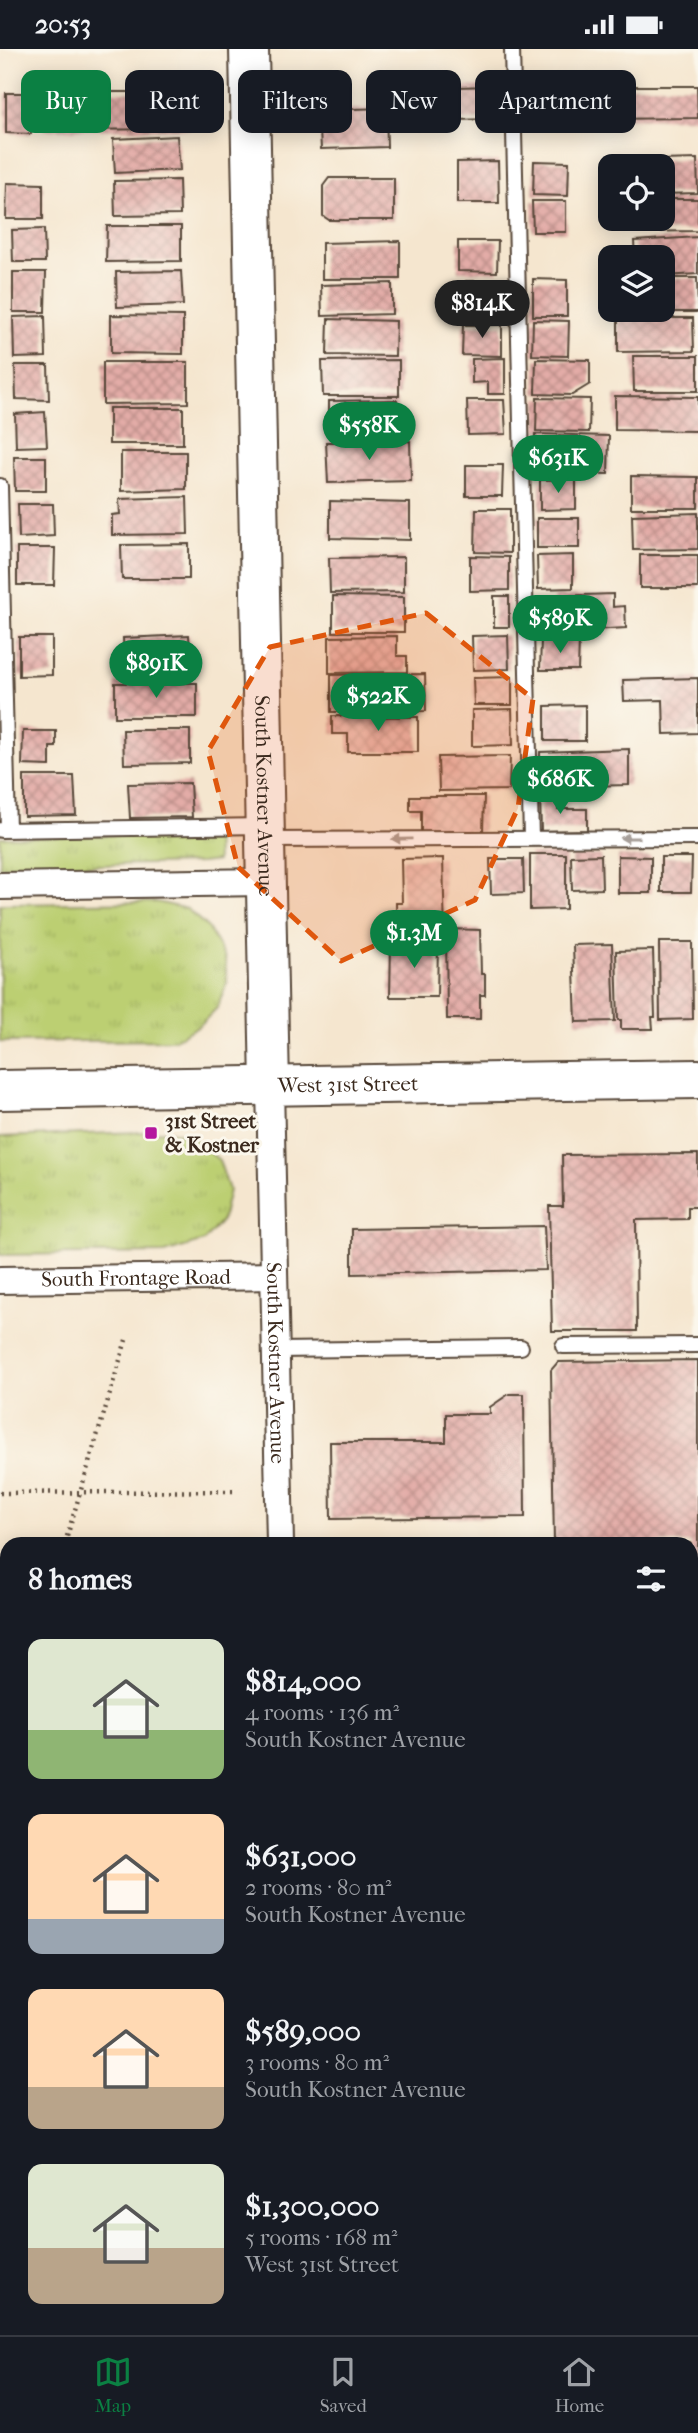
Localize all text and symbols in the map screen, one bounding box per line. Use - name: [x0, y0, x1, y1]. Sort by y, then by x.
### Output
- text: 20:53: [35, 9, 91, 40]
- chip: Buy: [21, 70, 111, 133]
- chip: Rent: [125, 70, 224, 133]
- chip: Filters: [238, 70, 352, 133]
- chip: New: [366, 70, 461, 133]
- chip: Apartment: [475, 70, 636, 133]
- map controls: [598, 154, 675, 322]
- button: locate: [598, 154, 675, 231]
- button: layers: [598, 245, 675, 322]
- pin: $814K: [433, 281, 531, 340]
- text: $814K: [451, 289, 513, 316]
- pin: $558K: [320, 403, 418, 462]
- text: $558K: [339, 411, 399, 438]
- pin: $631K: [509, 435, 607, 495]
- text: $631K: [528, 444, 588, 471]
- pin: $589K: [511, 595, 609, 655]
- text: $589K: [529, 604, 591, 631]
- pin: $891K: [107, 641, 205, 700]
- text: $891K: [125, 649, 187, 676]
- pin: $522K: [329, 673, 427, 733]
- text: $522K: [347, 682, 409, 709]
- street label: South Kostner Avenue: [250, 695, 278, 897]
- pin: $686K: [511, 757, 609, 816]
- text: $686K: [527, 765, 593, 792]
- one-way arrow: [619, 832, 641, 844]
- one-way arrow: [391, 833, 413, 845]
- pin: $1.3M: [365, 911, 463, 970]
- text: $1.3M: [386, 919, 442, 946]
- street label: West 31st Street: [276, 1071, 419, 1098]
- place label: 31st Street & Kostner: [165, 1109, 260, 1157]
- marker: 31st Street & Kostner: [143, 1125, 159, 1141]
- street label: South Kostner Avenue: [262, 1262, 290, 1464]
- street label: South Frontage Road: [41, 1265, 232, 1291]
- icon: filters: [632, 1560, 670, 1598]
- text: 8 homes: [28, 1562, 132, 1597]
- text: $814,000: [245, 1664, 362, 1699]
- icon: home: [84, 1667, 168, 1751]
- text: 4 rooms · 136 m²: [245, 1699, 399, 1726]
- text: South Kostner Avenue: [245, 1726, 466, 1753]
- text: $631,000: [245, 1839, 357, 1874]
- icon: home: [84, 1842, 168, 1926]
- text: 2 rooms · 80 m²: [245, 1874, 392, 1901]
- text: South Kostner Avenue: [245, 1901, 466, 1928]
- text: $589,000: [245, 2014, 361, 2049]
- icon: home: [84, 2017, 168, 2101]
- text: 3 rooms · 80 m²: [245, 2049, 389, 2076]
- text: South Kostner Avenue: [245, 2076, 466, 2103]
- text: $1,300,000: [245, 2189, 380, 2224]
- icon: home: [84, 2192, 168, 2276]
- text: 5 rooms · 168 m²: [245, 2224, 398, 2251]
- text: West 31st Street: [245, 2251, 399, 2278]
- tab: Map: [94, 2353, 132, 2417]
- tab: Saved: [320, 2353, 367, 2417]
- tab: Home: [555, 2353, 604, 2417]

